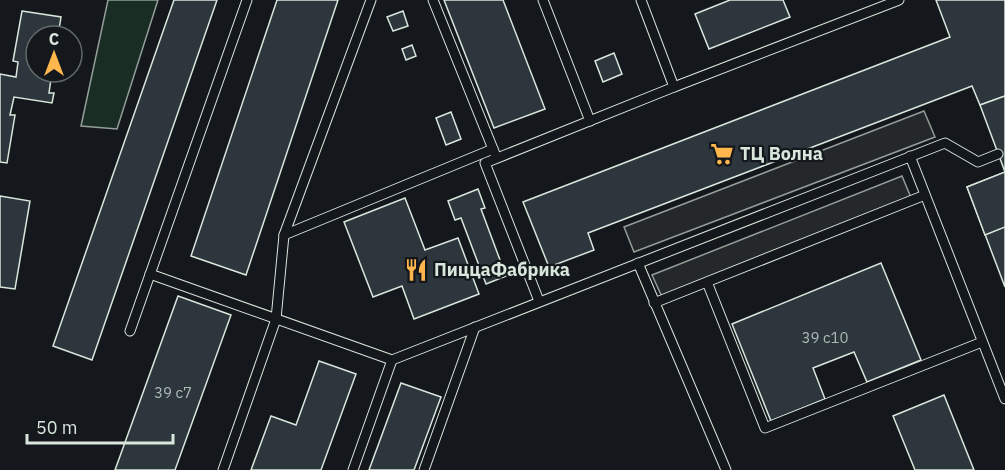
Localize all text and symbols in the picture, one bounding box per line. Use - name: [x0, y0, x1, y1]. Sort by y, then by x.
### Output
- north arrow: [24, 24, 84, 84]
- text: С: [49, 29, 59, 49]
- supermarket icon: ТЦ Волна: [709, 141, 735, 167]
- place label: ТЦ Волна: [740, 142, 823, 165]
- restaurant icon: ПиццаФабрика: [403, 257, 429, 283]
- place label: ПиццаФабрика: [434, 258, 570, 281]
- house number: 39 с10: [801, 328, 849, 347]
- house number: 39 с7: [154, 383, 192, 402]
- scale bar: [27, 407, 172, 445]
- text: 50 m: [36, 416, 78, 439]

